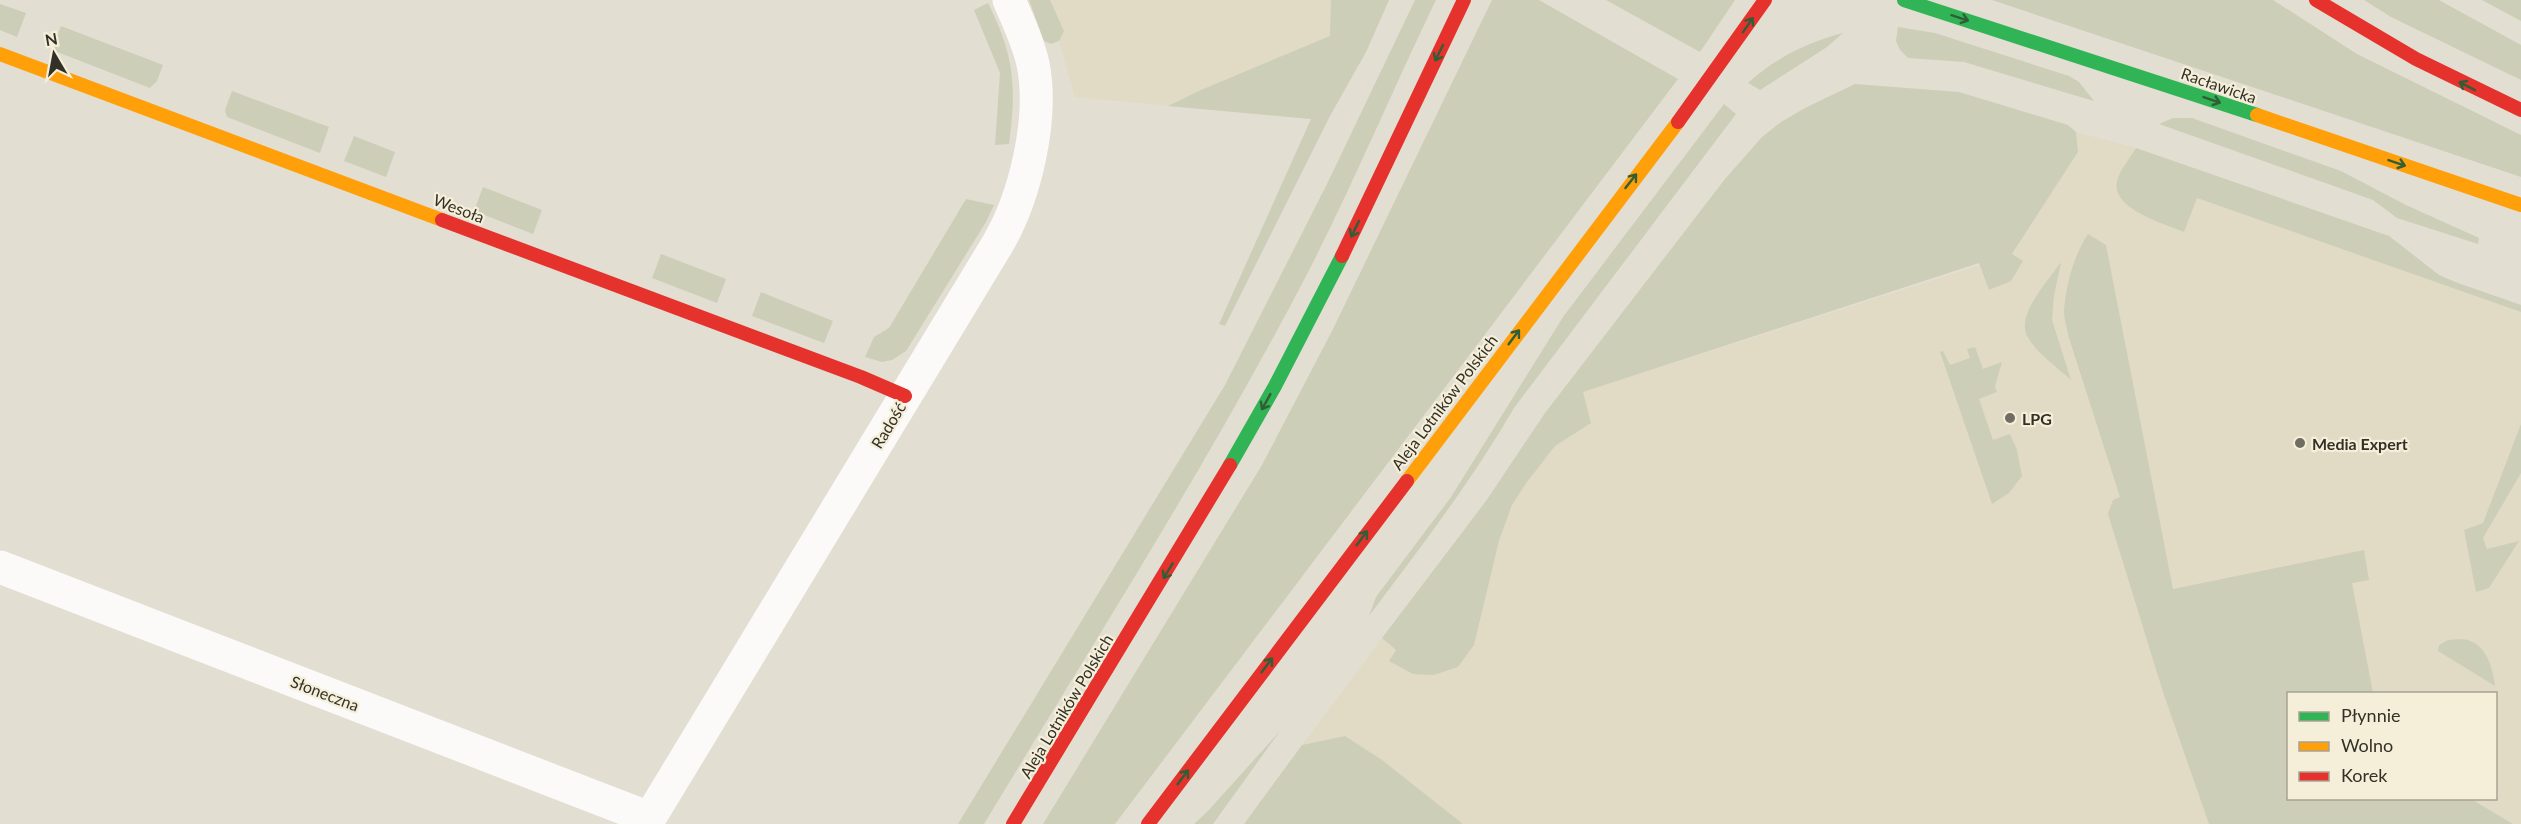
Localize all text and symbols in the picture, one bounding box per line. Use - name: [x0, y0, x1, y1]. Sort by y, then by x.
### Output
- one-way arrow: [1950, 13, 1969, 24]
- one-way arrow: [1742, 17, 1754, 33]
- north arrow: [24, 24, 84, 84]
- text: N: [44, 28, 59, 49]
- one-way arrow: [1432, 43, 1444, 61]
- street label: Racławicka: [2179, 63, 2259, 107]
- one-way arrow: [2459, 80, 2477, 91]
- one-way arrow: [2202, 95, 2221, 106]
- one-way arrow: [2387, 158, 2406, 169]
- one-way arrow: [1625, 173, 1638, 189]
- street label: Wesoła: [431, 190, 487, 226]
- one-way arrow: [1348, 219, 1360, 237]
- one-way arrow: [1507, 329, 1520, 345]
- street label: Aleja Lotników Polskich: [1387, 331, 1501, 473]
- one-way arrow: [1260, 393, 1272, 410]
- street label: Radość: [867, 398, 909, 452]
- place label: LPG: [2022, 409, 2052, 428]
- marker: LPG: [2003, 411, 2017, 425]
- place label: Media Expert: [2312, 434, 2408, 453]
- marker: Media Expert: [2293, 436, 2307, 450]
- one-way arrow: [1356, 531, 1368, 547]
- one-way arrow: [1161, 562, 1173, 579]
- street label: Aleja Lotników Polskich: [1016, 631, 1116, 781]
- one-way arrow: [1260, 658, 1273, 674]
- street label: Słoneczna: [288, 671, 362, 715]
- legend: [2287, 692, 2497, 800]
- text: Płynnie: [2341, 704, 2401, 726]
- text: Wolno: [2341, 734, 2393, 756]
- text: Korek: [2341, 764, 2388, 786]
- one-way arrow: [1176, 770, 1189, 786]

